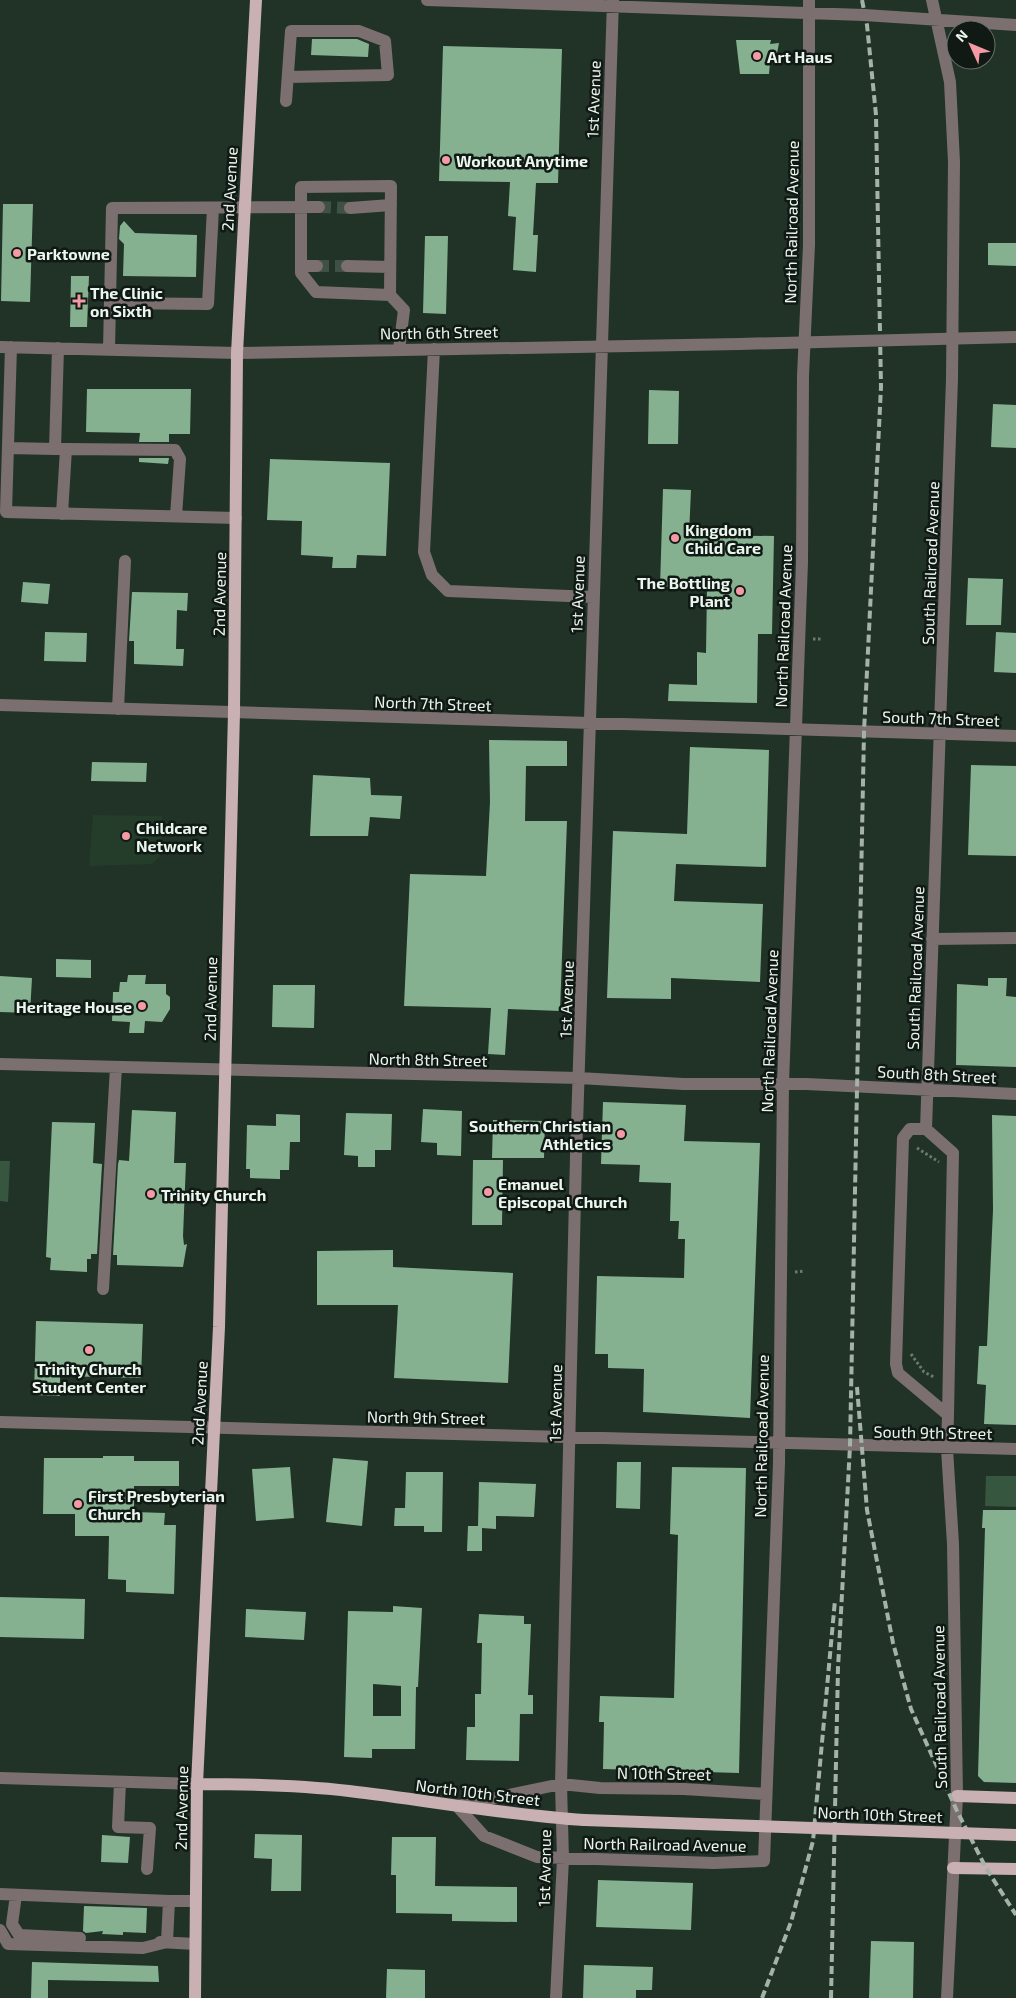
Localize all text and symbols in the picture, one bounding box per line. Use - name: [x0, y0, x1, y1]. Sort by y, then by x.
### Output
- north arrow: [946, 20, 996, 70]
- text: N: [952, 26, 971, 45]
- place label: Art Haus: [767, 47, 832, 66]
- marker: Art Haus: [751, 50, 763, 62]
- street label: 1st Avenue: [582, 60, 604, 138]
- street label: North Railroad Avenue: [780, 140, 802, 304]
- street label: 2nd Avenue: [217, 146, 241, 232]
- place label: Workout Anytime: [456, 151, 588, 171]
- marker: Workout Anytime: [440, 154, 452, 166]
- place label: Parktowne: [27, 244, 110, 263]
- marker: Parktowne: [11, 247, 23, 259]
- place label: The Clinic on Sixth: [90, 283, 163, 320]
- marker: The Clinic on Sixth: [72, 294, 86, 308]
- street label: North 6th Street: [380, 321, 498, 343]
- street label: South Railroad Avenue: [918, 481, 942, 645]
- place label: Kingdom Child Care: [685, 520, 761, 557]
- marker: Kingdom Child Care: [669, 532, 681, 544]
- street label: North Railroad Avenue: [771, 544, 795, 708]
- street label: 2nd Avenue: [209, 552, 229, 636]
- street label: 1st Avenue: [566, 555, 588, 633]
- place label: The Bottling Plant: [637, 573, 731, 610]
- marker: The Bottling Plant: [734, 585, 746, 597]
- street label: North 7th Street: [374, 691, 492, 715]
- street label: South 7th Street: [882, 706, 1000, 730]
- place label: Childcare Network: [136, 818, 207, 855]
- marker: Childcare Network: [120, 830, 132, 842]
- street label: South Railroad Avenue: [903, 886, 927, 1050]
- street label: North Railroad Avenue: [757, 949, 781, 1113]
- street label: 2nd Avenue: [200, 957, 220, 1041]
- street label: 1st Avenue: [555, 960, 577, 1038]
- place label: Heritage House: [16, 997, 132, 1016]
- marker: Heritage House: [136, 1000, 148, 1012]
- street label: North 8th Street: [368, 1048, 488, 1070]
- street label: South 8th Street: [877, 1061, 997, 1087]
- place label: Southern Christian Athletics: [469, 1116, 611, 1153]
- marker: Southern Christian Athletics: [615, 1128, 627, 1140]
- place label: Emanuel Episcopal Church: [498, 1174, 627, 1211]
- place label: Trinity Church: [161, 1185, 266, 1205]
- marker: Emanuel Episcopal Church: [482, 1186, 494, 1198]
- marker: Trinity Church: [145, 1188, 157, 1200]
- marker: Trinity Church Student Center: [83, 1344, 95, 1356]
- street label: North Railroad Avenue: [750, 1354, 772, 1518]
- place label: Trinity Church Student Center: [32, 1359, 146, 1396]
- street label: 2nd Avenue: [187, 1360, 211, 1446]
- street label: 1st Avenue: [545, 1364, 565, 1442]
- street label: North 9th Street: [367, 1406, 485, 1428]
- street label: South 9th Street: [873, 1421, 993, 1443]
- place label: First Presbyterian Church: [88, 1486, 225, 1523]
- marker: First Presbyterian Church: [72, 1498, 84, 1510]
- street label: South Railroad Avenue: [928, 1625, 950, 1789]
- street label: N 10th Street: [617, 1763, 711, 1783]
- street label: 2nd Avenue: [171, 1766, 191, 1850]
- street label: North 10th Street: [415, 1775, 541, 1809]
- street label: North 10th Street: [817, 1802, 943, 1826]
- street label: 1st Avenue: [534, 1829, 554, 1907]
- street label: North Railroad Avenue: [583, 1833, 747, 1855]

